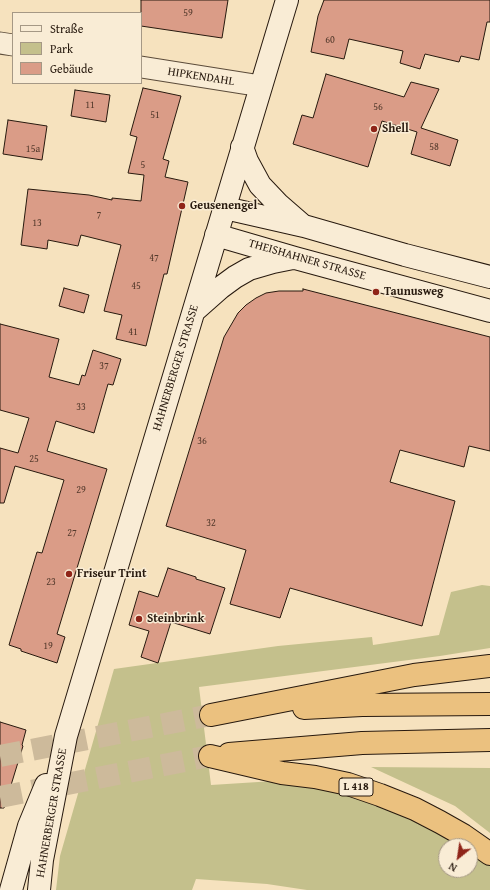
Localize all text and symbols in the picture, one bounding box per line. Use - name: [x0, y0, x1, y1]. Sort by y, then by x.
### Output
- house number: 59: [183, 7, 193, 19]
- legend: [12, 12, 142, 84]
- text: Straße: [50, 20, 83, 37]
- house number: 60: [325, 34, 335, 46]
- text: Park: [50, 40, 73, 57]
- text: Gebäude: [50, 60, 93, 77]
- street label: HIPKENDAHL: [167, 65, 235, 89]
- house number: 11: [85, 99, 95, 111]
- house number: 56: [373, 101, 383, 113]
- house number: 51: [150, 109, 160, 121]
- place label: Shell: [382, 122, 409, 136]
- marker: Shell: [369, 124, 379, 134]
- house number: 58: [429, 141, 439, 153]
- house number: 15a: [26, 143, 40, 155]
- house number: 5: [141, 159, 145, 171]
- place label: Geusenengel: [190, 199, 257, 213]
- marker: Geusenengel: [177, 201, 187, 211]
- house number: 7: [97, 209, 101, 221]
- house number: 13: [32, 217, 42, 229]
- street label: THEISHAHNER STRASSE: [247, 236, 367, 284]
- house number: 47: [149, 252, 159, 264]
- house number: 45: [131, 280, 141, 292]
- place label: Taunusweg: [384, 285, 443, 299]
- marker: Taunusweg: [371, 287, 381, 297]
- street label: HAHNERBERGER STRASSE: [150, 303, 202, 433]
- house number: 41: [128, 326, 138, 338]
- house number: 37: [99, 360, 109, 372]
- house number: 33: [76, 401, 86, 413]
- house number: 36: [197, 435, 207, 447]
- house number: 25: [29, 453, 39, 465]
- house number: 29: [76, 484, 86, 496]
- house number: 32: [206, 517, 216, 529]
- house number: 27: [67, 527, 77, 539]
- place label: Friseur Trint: [77, 567, 146, 581]
- marker: Friseur Trint: [64, 569, 74, 579]
- house number: 23: [46, 576, 56, 588]
- place label: Steinbrink: [147, 612, 204, 626]
- marker: Steinbrink: [134, 614, 144, 624]
- house number: 19: [43, 640, 53, 652]
- street label: HAHNERBERGER STRASSE: [34, 747, 70, 879]
- road number: L 418: [339, 778, 373, 796]
- north arrow: [438, 838, 478, 878]
- text: N: [445, 859, 460, 876]

